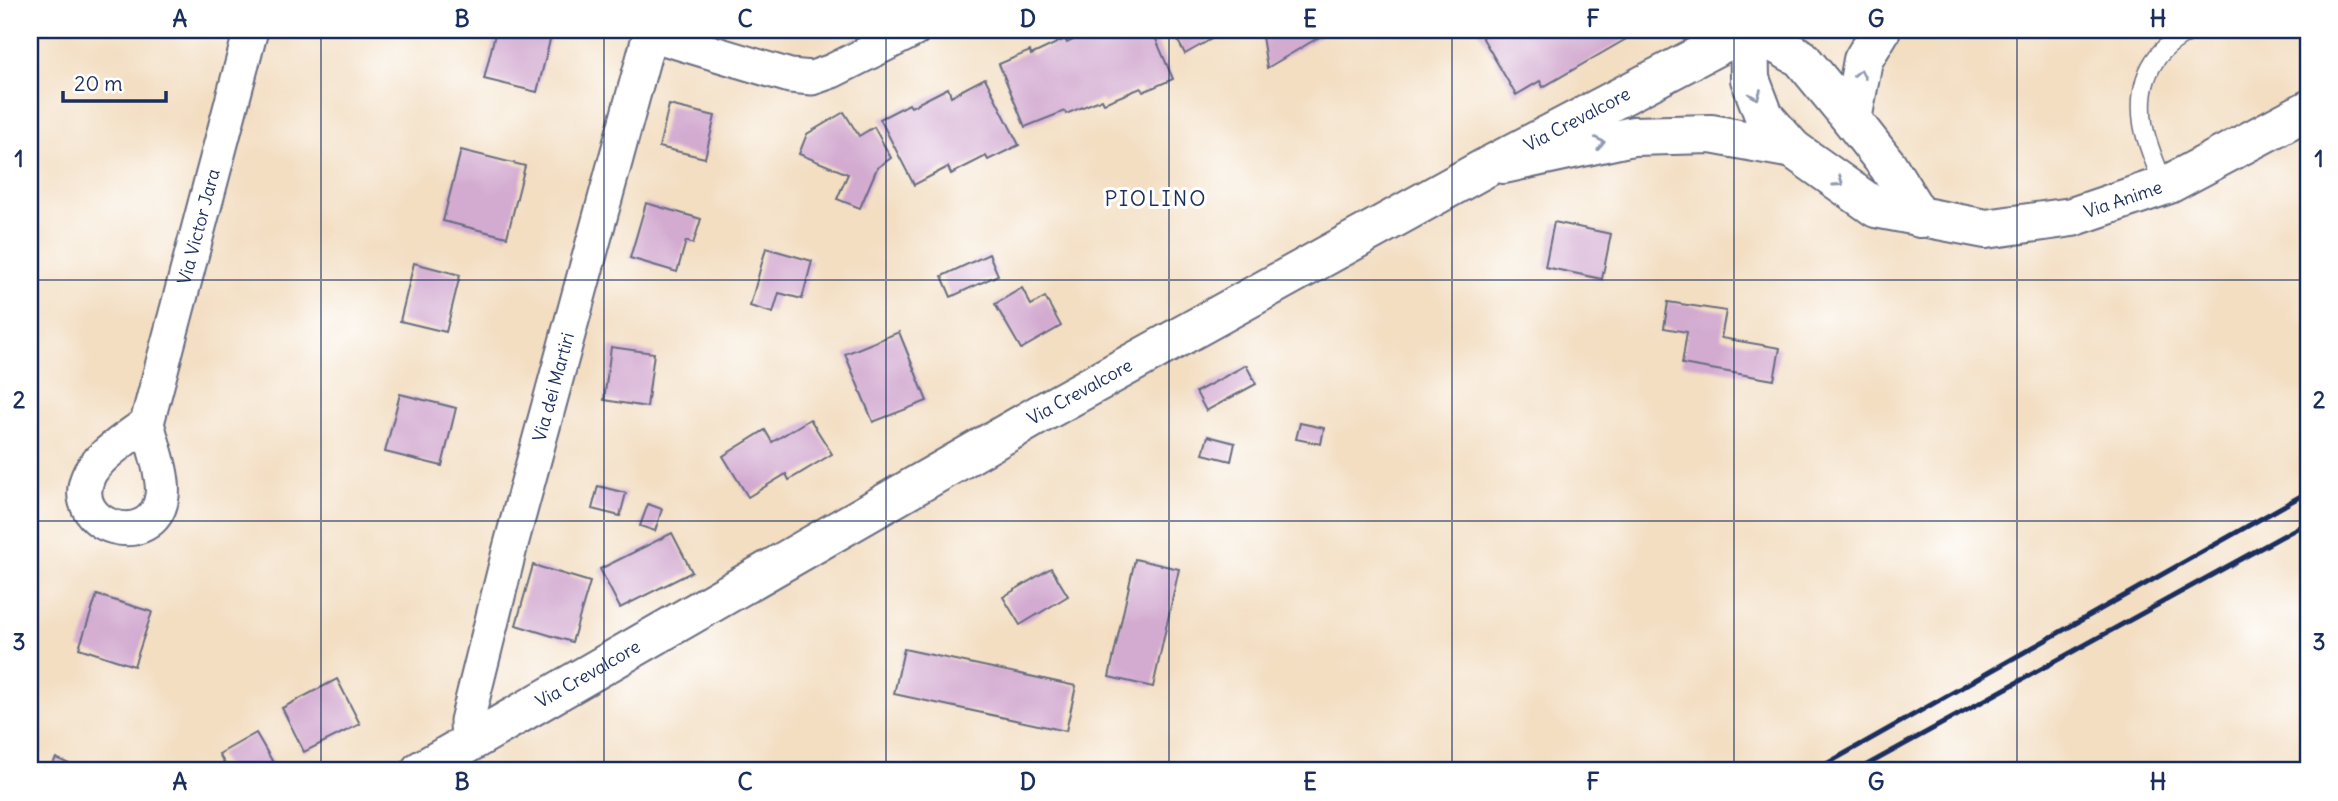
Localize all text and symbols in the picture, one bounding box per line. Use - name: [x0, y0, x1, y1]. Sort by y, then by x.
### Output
- text: A: [173, 4, 188, 33]
- text: B: [454, 4, 470, 33]
- text: C: [737, 4, 753, 33]
- text: D: [1020, 4, 1036, 33]
- text: E: [1303, 4, 1317, 33]
- text: F: [1586, 4, 1600, 33]
- text: G: [1868, 4, 1884, 33]
- text: H: [2150, 4, 2166, 33]
- scale bar: [63, 60, 166, 104]
- one-way arrow: [1852, 68, 1867, 80]
- text: 20 m: [74, 70, 123, 97]
- street label: Via Crevalcore: [1520, 82, 1634, 156]
- one-way arrow: [1748, 88, 1762, 100]
- one-way arrow: [1594, 137, 1606, 152]
- text: 1: [14, 144, 24, 173]
- text: 1: [2314, 144, 2324, 173]
- street label: Via Victor Jara: [172, 166, 225, 287]
- one-way arrow: [1831, 173, 1844, 186]
- street label: Via Anime: [2081, 175, 2165, 223]
- district label: PIOLINO: [1105, 185, 1207, 212]
- street label: Via dei Martiri: [527, 330, 579, 444]
- street label: Via Crevalcore: [1023, 353, 1136, 430]
- text: 2: [13, 385, 26, 414]
- text: 2: [2313, 385, 2326, 414]
- text: 3: [12, 627, 26, 656]
- text: 3: [2312, 627, 2326, 656]
- street label: Via Crevalcore: [532, 635, 644, 713]
- text: A: [173, 767, 188, 796]
- text: B: [454, 767, 470, 796]
- text: C: [737, 767, 753, 796]
- text: D: [1020, 767, 1036, 796]
- text: E: [1303, 767, 1317, 796]
- text: F: [1586, 767, 1600, 796]
- text: G: [1868, 767, 1884, 796]
- text: H: [2150, 767, 2166, 796]

